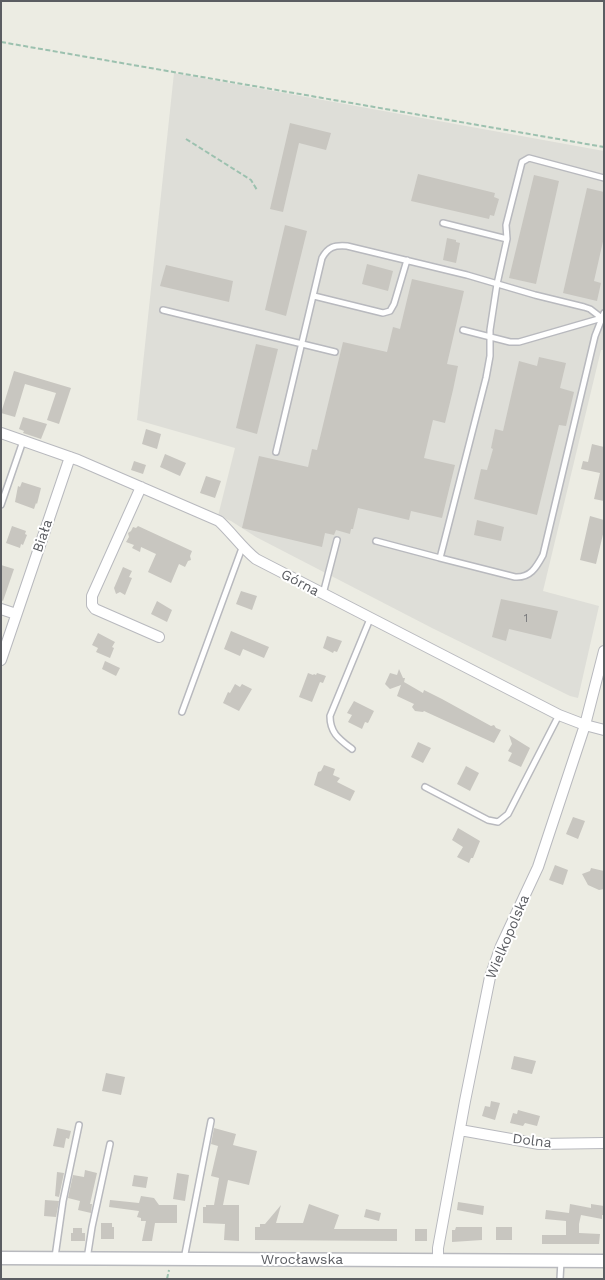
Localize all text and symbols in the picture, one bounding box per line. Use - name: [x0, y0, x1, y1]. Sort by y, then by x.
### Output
- street label: Biała: [30, 517, 56, 555]
- street label: Górna: [278, 566, 322, 600]
- house number: 1: [524, 612, 528, 626]
- street label: Wielkopolska: [483, 892, 533, 982]
- street label: Dolna: [511, 1130, 553, 1152]
- street label: Wrocławska: [261, 1252, 343, 1268]

